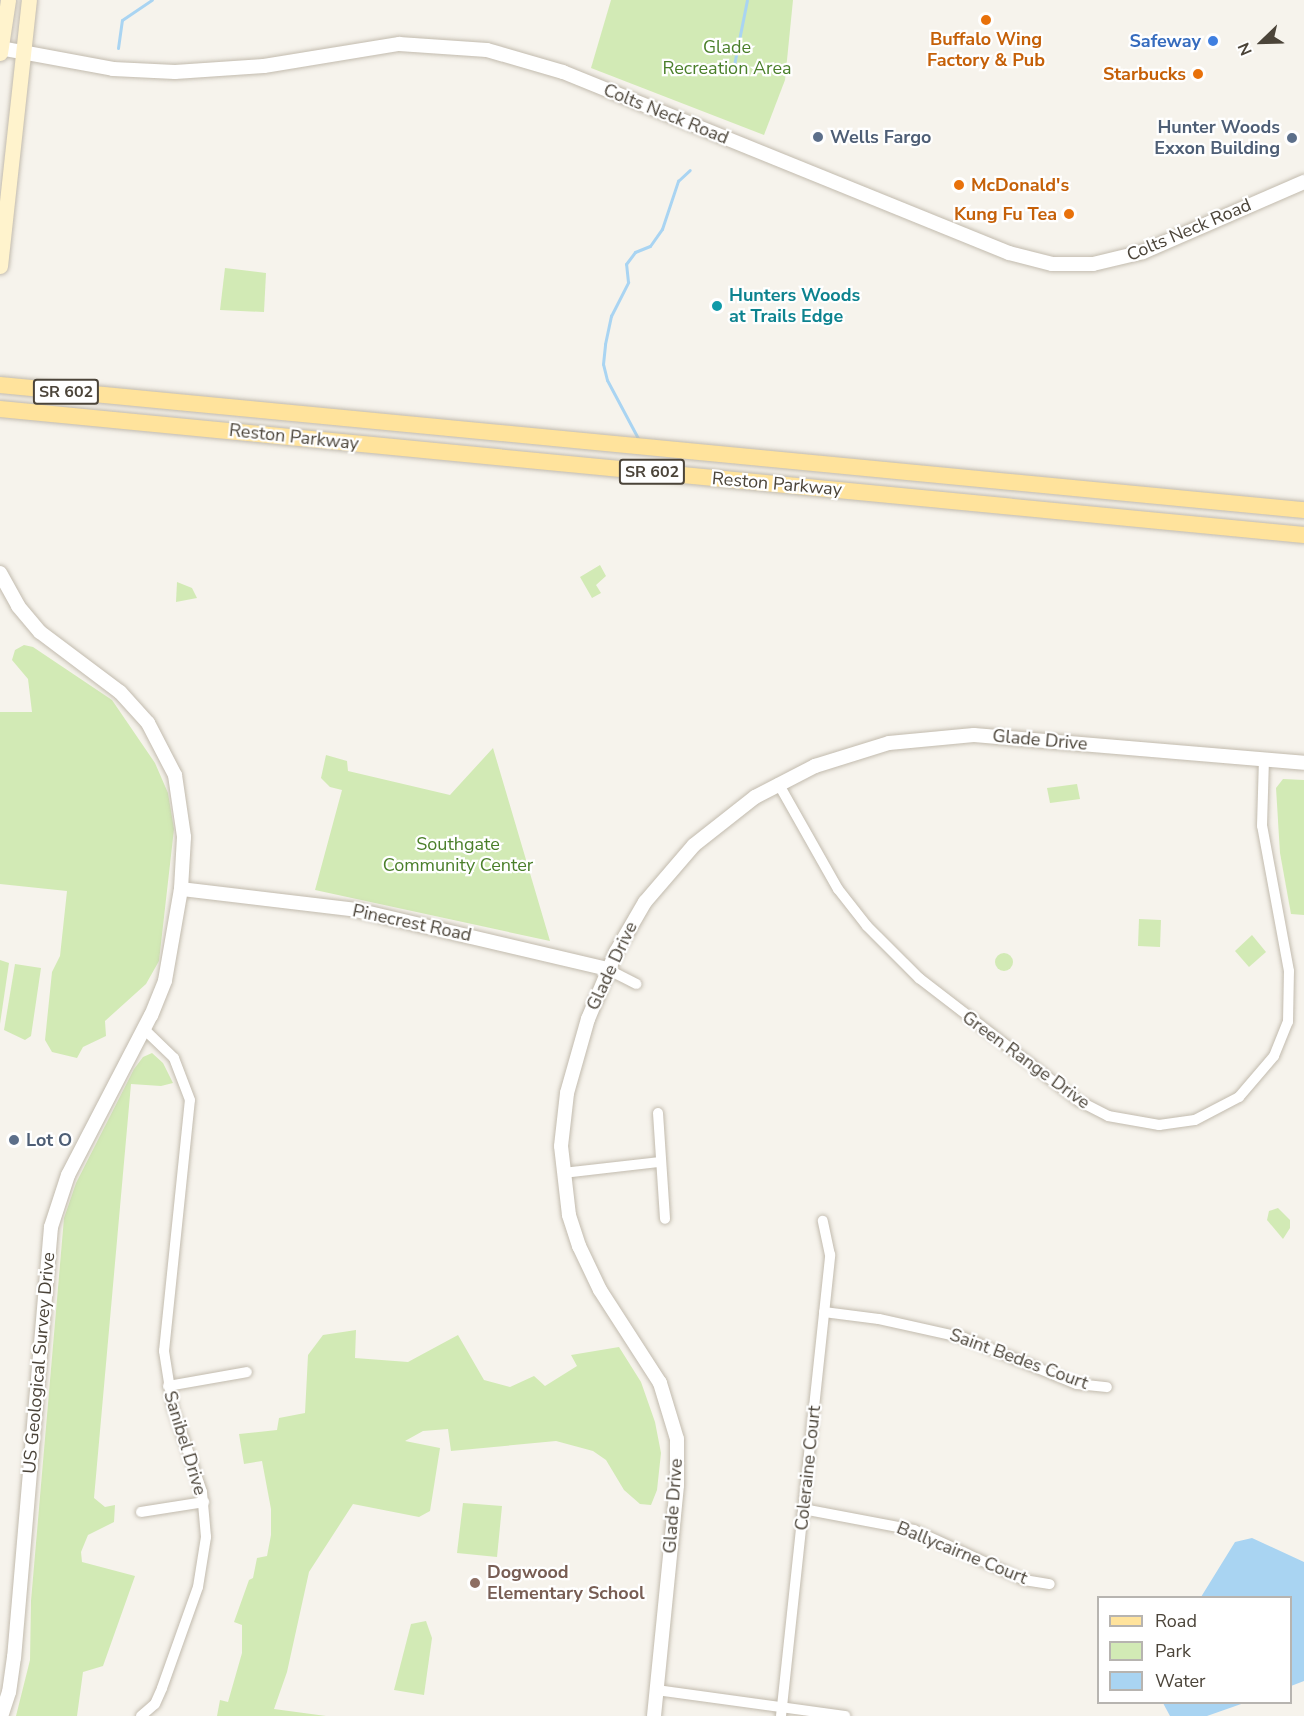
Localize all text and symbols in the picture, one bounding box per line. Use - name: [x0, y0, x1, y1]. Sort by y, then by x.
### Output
- north arrow: [1232, 12, 1292, 72]
- marker: Buffalo Wing Factory & Pub: [979, 13, 993, 27]
- place label: Buffalo Wing Factory & Pub: [927, 29, 1045, 72]
- place label: Safeway: [1129, 30, 1201, 52]
- marker: Safeway: [1206, 34, 1220, 48]
- park label: Glade Recreation Area: [662, 37, 792, 80]
- text: N: [1233, 39, 1258, 59]
- place label: Starbucks: [1103, 63, 1186, 85]
- marker: Starbucks: [1191, 67, 1205, 81]
- street label: Colts Neck Road: [600, 79, 732, 149]
- place label: Hunter Woods Exxon Building: [1154, 117, 1280, 160]
- place label: Wells Fargo: [830, 126, 931, 148]
- marker: Wells Fargo: [811, 130, 825, 144]
- marker: Hunter Woods Exxon Building: [1285, 131, 1299, 145]
- place label: McDonald's: [971, 174, 1069, 196]
- marker: McDonald's: [952, 178, 966, 192]
- street label: Colts Neck Road: [1124, 194, 1254, 266]
- place label: Kung Fu Tea: [954, 203, 1057, 225]
- marker: Kung Fu Tea: [1062, 207, 1076, 221]
- place label: Hunters Woods at Trails Edge: [729, 285, 860, 328]
- marker: Hunters Woods at Trails Edge: [710, 299, 724, 313]
- road number: SR 602: [32, 379, 100, 405]
- street label: Reston Parkway: [228, 419, 360, 455]
- road number: SR 602: [618, 459, 686, 485]
- street label: Reston Parkway: [711, 468, 843, 500]
- street label: Glade Drive: [992, 725, 1088, 755]
- park label: Southgate Community Center: [383, 834, 533, 876]
- street label: Pinecrest Road: [351, 900, 473, 946]
- street label: Glade Drive: [582, 918, 642, 1014]
- street label: Green Range Drive: [958, 1006, 1094, 1114]
- place label: Lot O: [26, 1129, 72, 1151]
- marker: Lot O: [7, 1133, 21, 1147]
- street label: US Geological Survey Drive: [19, 1251, 59, 1475]
- street label: Saint Bedes Court: [947, 1324, 1091, 1394]
- street label: Sanibel Drive: [159, 1388, 211, 1498]
- street label: Coleraine Court: [791, 1404, 825, 1532]
- street label: Glade Drive: [659, 1458, 687, 1554]
- street label: Ballycairne Court: [894, 1517, 1030, 1589]
- place label: Dogwood Elementary School: [487, 1562, 645, 1604]
- marker: Dogwood Elementary School: [468, 1576, 482, 1590]
- legend: [1097, 1596, 1292, 1704]
- text: Road: [1155, 1609, 1197, 1633]
- text: Park: [1155, 1639, 1191, 1663]
- text: Water: [1155, 1669, 1206, 1693]

